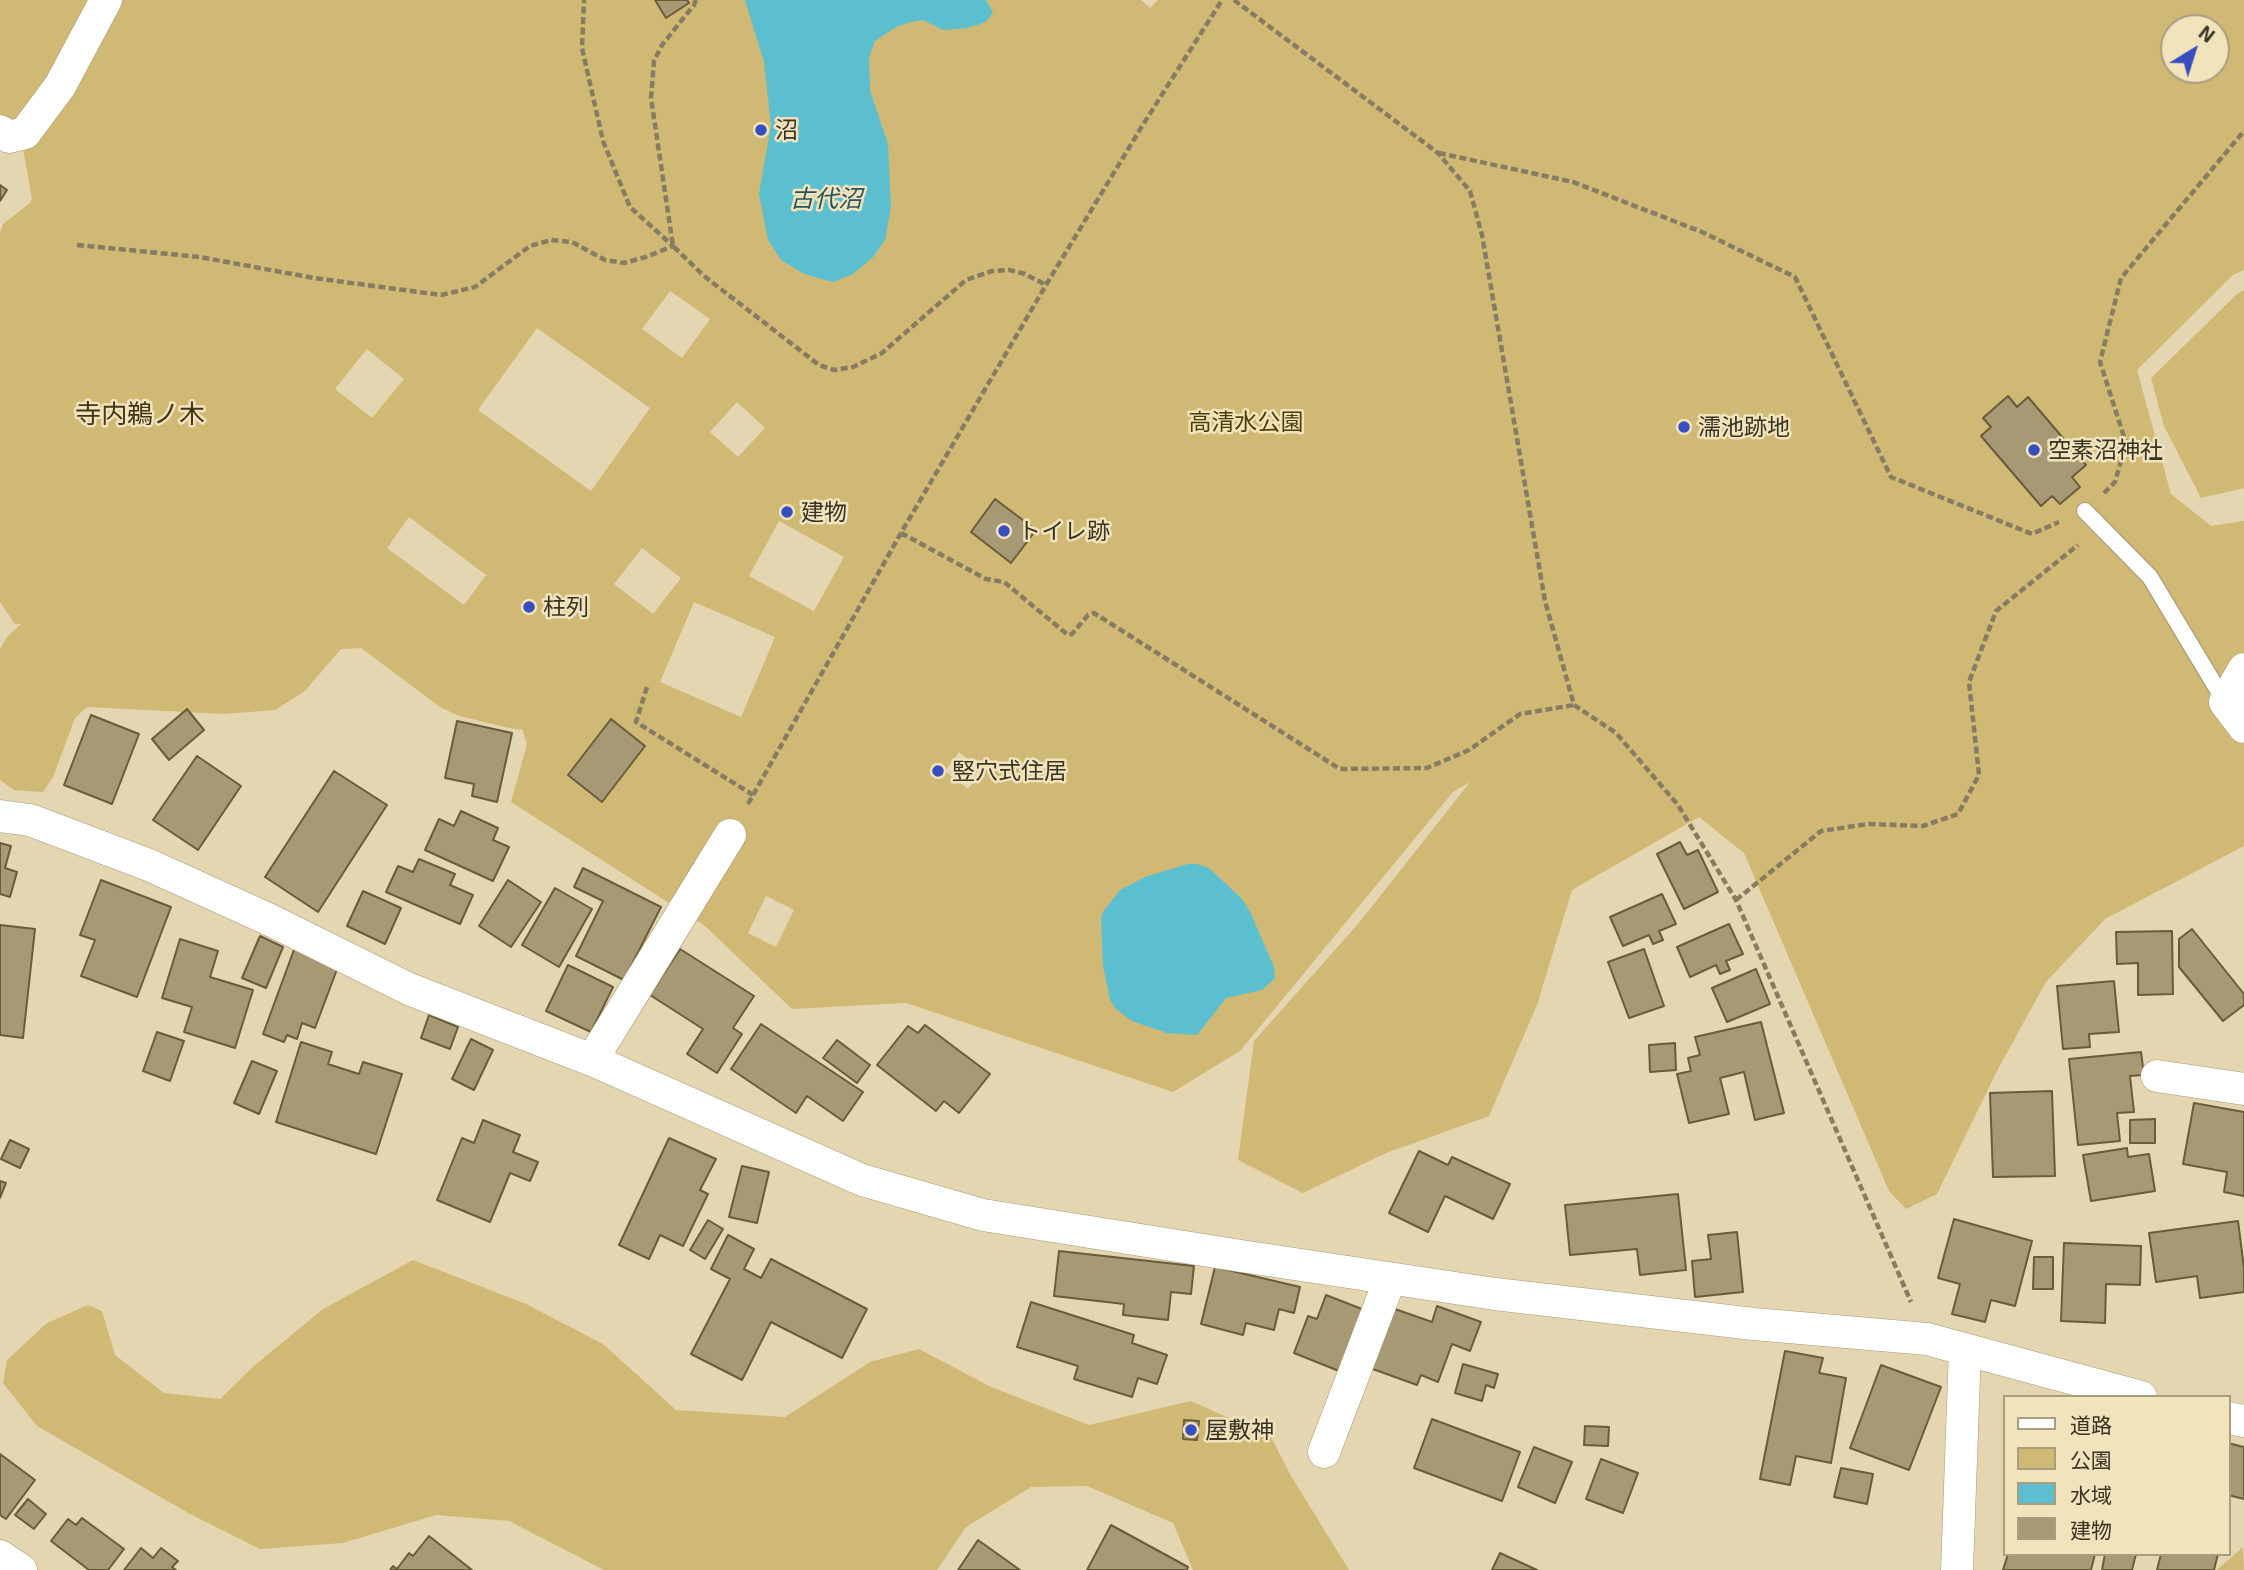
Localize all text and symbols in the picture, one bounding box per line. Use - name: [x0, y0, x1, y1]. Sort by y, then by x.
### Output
- north arrow: [2160, 14, 2230, 84]
- text: N: [2195, 20, 2219, 47]
- place label: 沼: [775, 116, 798, 144]
- marker: 沼: [753, 122, 769, 138]
- water label: 古代沼: [790, 185, 862, 213]
- district label: 寺内鵜ノ木: [75, 398, 205, 430]
- park label: 高清水公園: [1189, 408, 1303, 436]
- place label: 濡池跡地: [1698, 413, 1790, 441]
- marker: 濡池跡地: [1676, 419, 1692, 435]
- place label: 空素沼神社: [2048, 436, 2163, 464]
- marker: 空素沼神社: [2026, 442, 2042, 458]
- place label: 建物: [801, 498, 847, 526]
- marker: 建物: [779, 504, 795, 520]
- place label: トイレ跡: [1018, 517, 1110, 545]
- marker: トイレ跡: [996, 523, 1012, 539]
- place label: 柱列: [543, 593, 589, 621]
- marker: 柱列: [521, 599, 537, 615]
- place label: 竪穴式住居: [952, 757, 1067, 785]
- marker: 竪穴式住居: [930, 763, 946, 779]
- legend: [2002, 1395, 2230, 1556]
- text: 道路: [2070, 1412, 2112, 1437]
- place label: 屋敷神: [1205, 1416, 1274, 1444]
- marker: 屋敷神: [1183, 1422, 1199, 1438]
- text: 公園: [2070, 1447, 2112, 1472]
- text: 水域: [2070, 1482, 2112, 1507]
- text: 建物: [2070, 1517, 2112, 1542]

